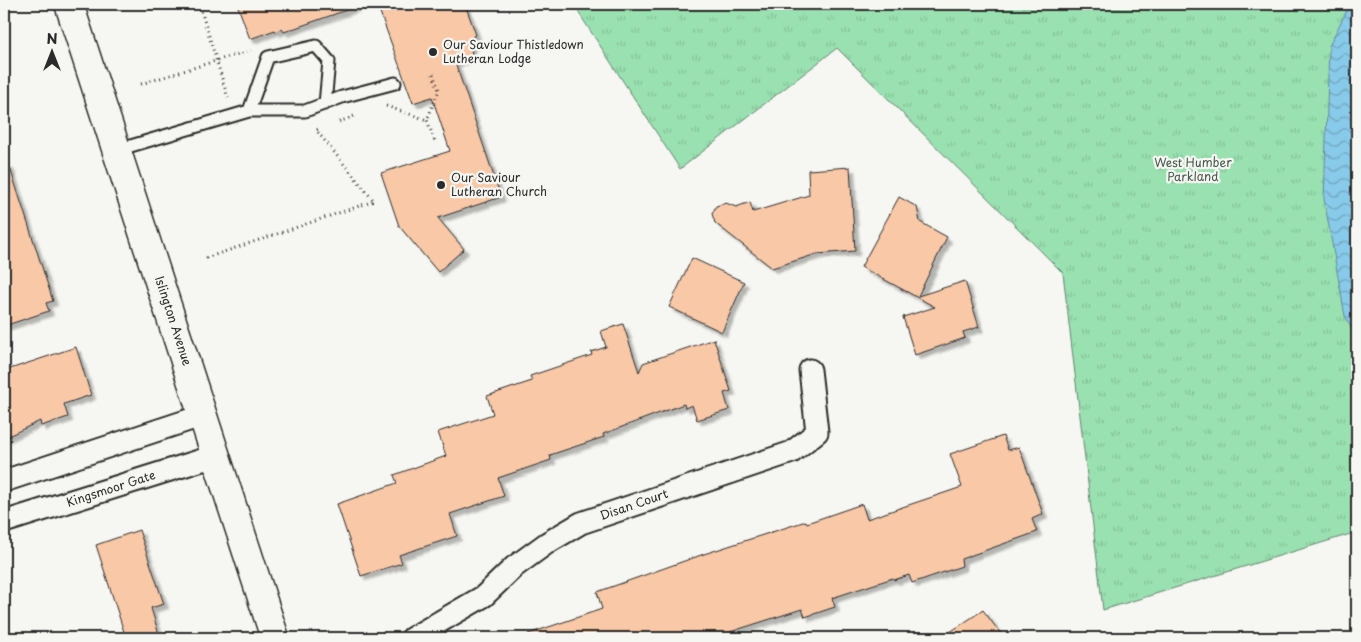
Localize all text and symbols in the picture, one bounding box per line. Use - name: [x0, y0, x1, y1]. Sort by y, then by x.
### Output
- north arrow: [28, 28, 78, 78]
- text: N: [46, 28, 58, 49]
- place label: Our Saviour Thistledown Lutheran Lodge: [443, 35, 584, 67]
- marker: Our Saviour Thistledown Lutheran Lodge: [427, 46, 439, 58]
- park label: West Humber Parkland: [1154, 153, 1232, 185]
- place label: Our Saviour Lutheran Church: [451, 168, 547, 200]
- marker: Our Saviour Lutheran Church: [435, 179, 447, 191]
- street label: Islington Avenue: [151, 274, 197, 368]
- street label: Kingsmoor Gate: [64, 465, 157, 511]
- street label: Disan Court: [597, 484, 670, 524]

